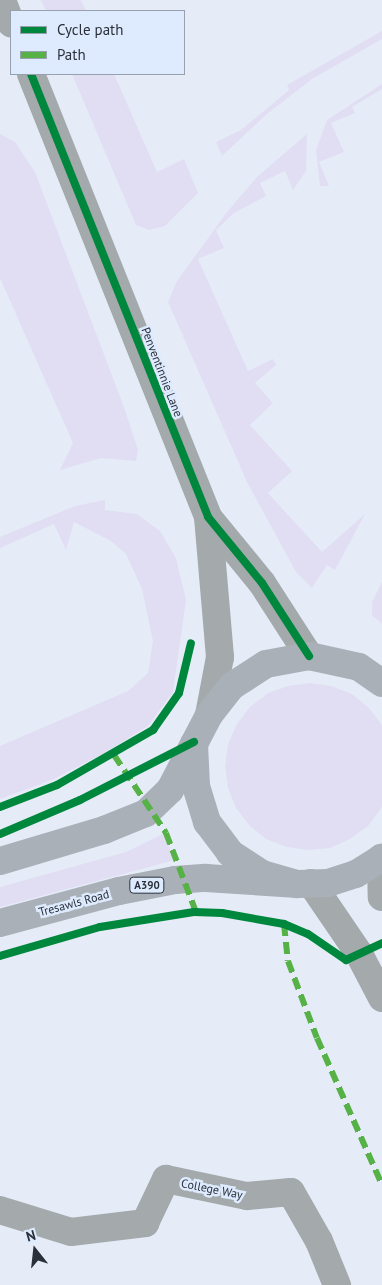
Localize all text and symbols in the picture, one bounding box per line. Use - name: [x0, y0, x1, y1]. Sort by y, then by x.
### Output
- legend: [10, 10, 185, 75]
- text: Cycle path: [57, 20, 123, 39]
- text: Path: [57, 45, 86, 64]
- street label: Penventinnie Lane: [138, 325, 186, 419]
- road number: A390: [128, 876, 166, 894]
- street label: Tresawls Road: [37, 887, 111, 919]
- street label: College Way: [180, 1176, 244, 1202]
- north arrow: [10, 1225, 60, 1275]
- text: N: [24, 1226, 38, 1246]

